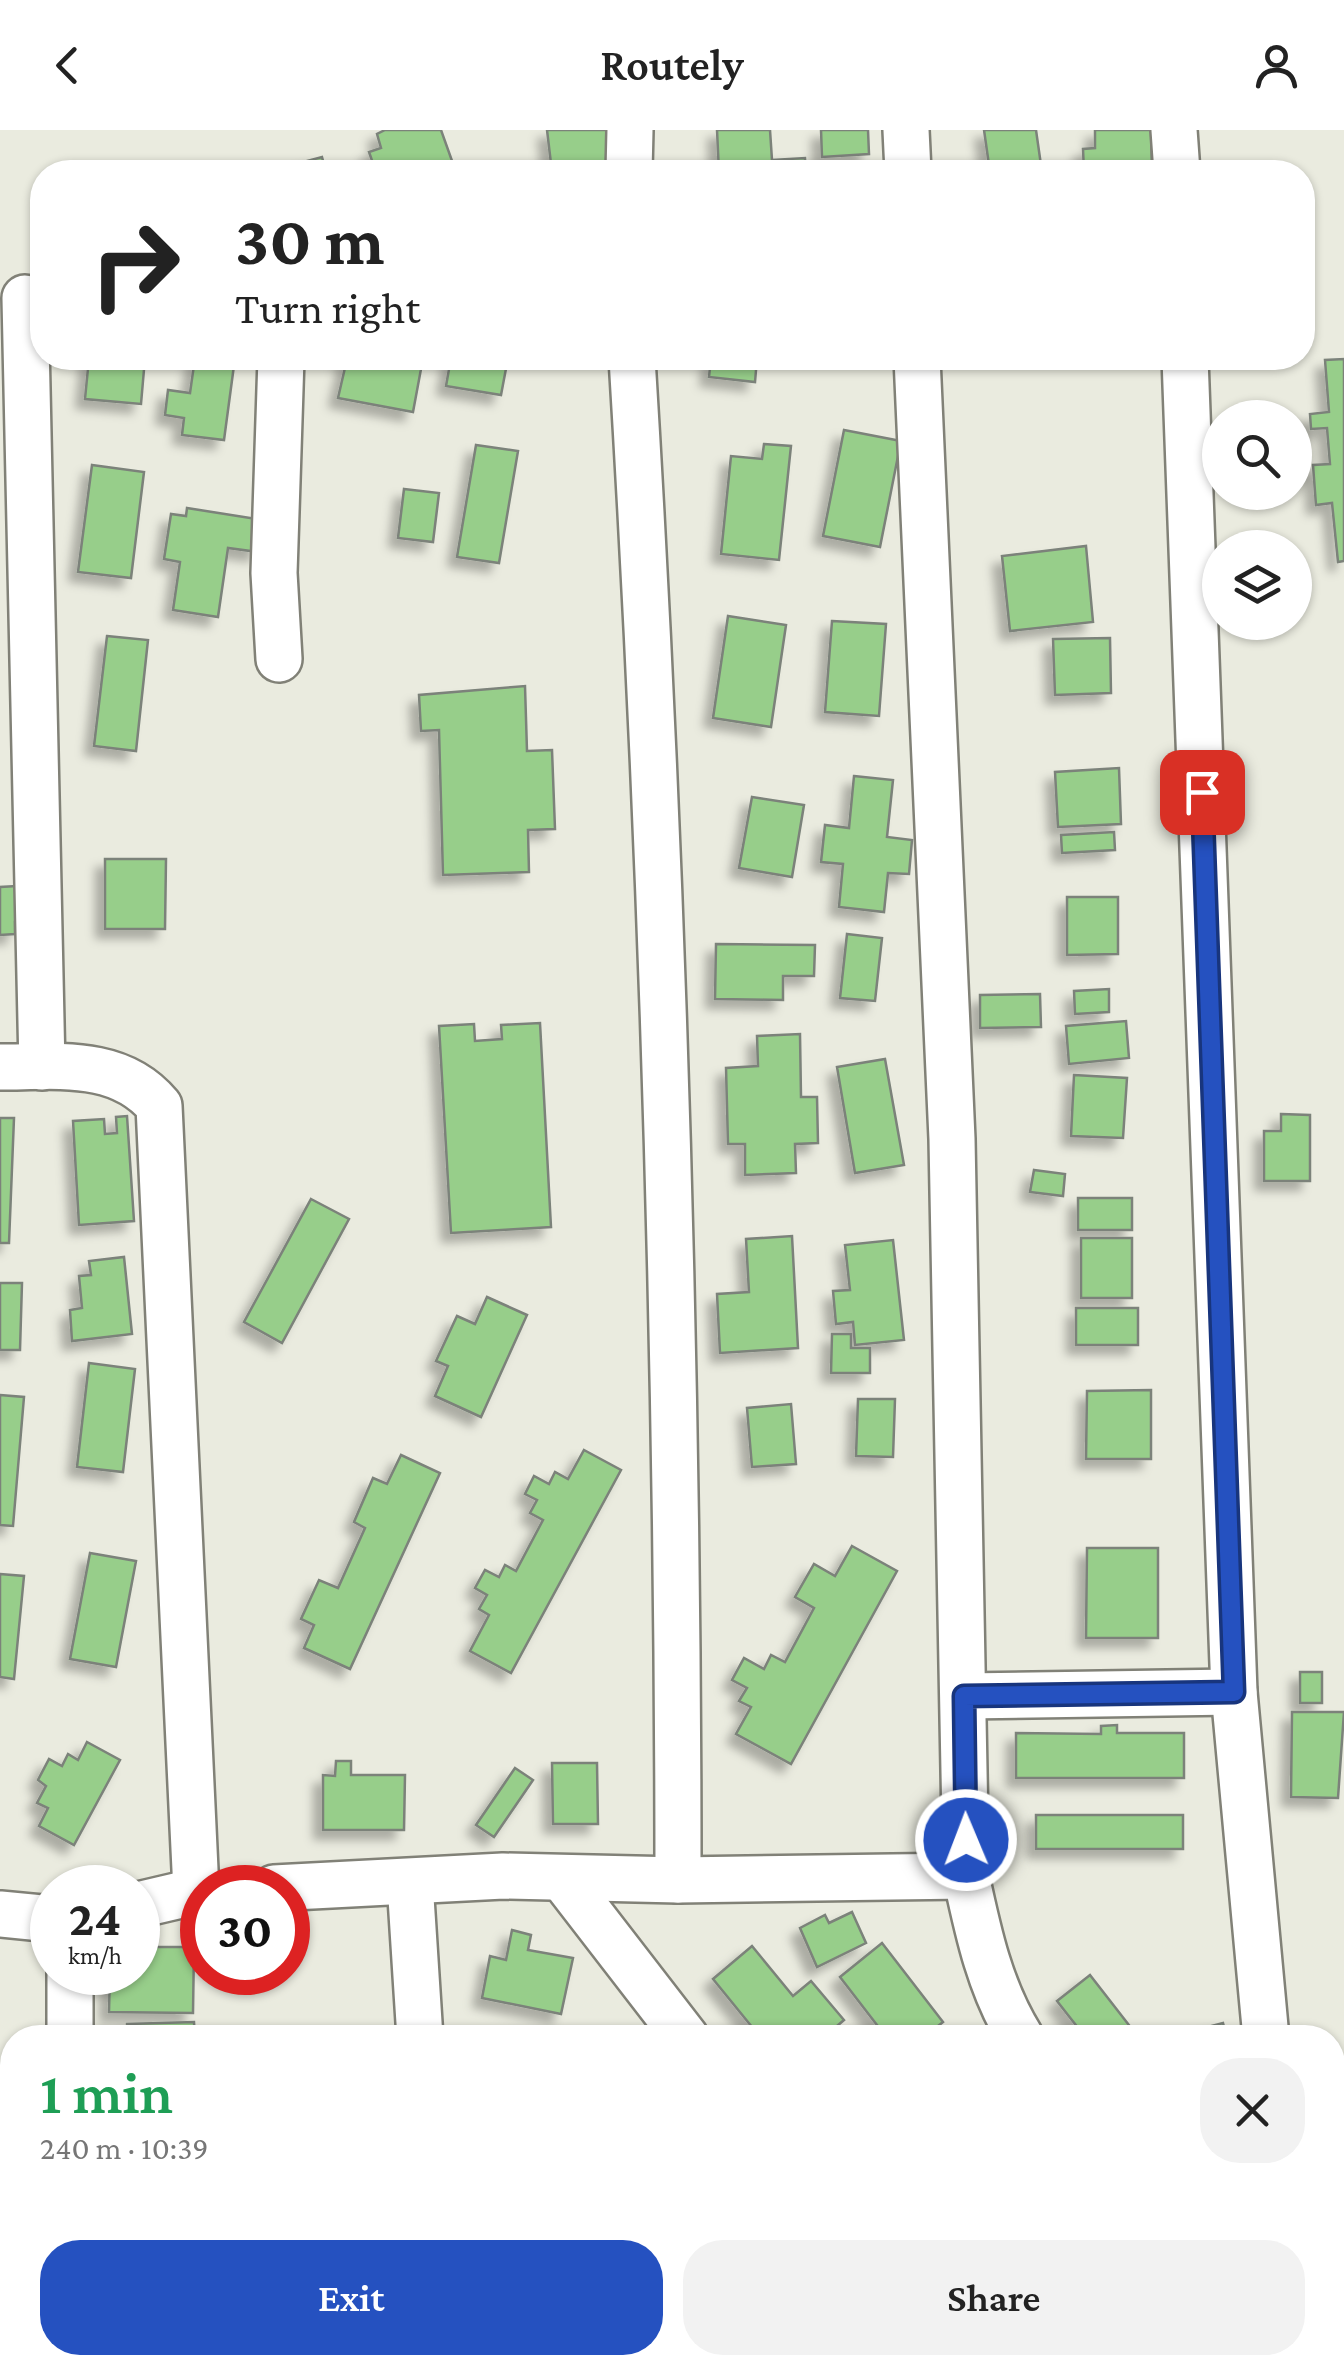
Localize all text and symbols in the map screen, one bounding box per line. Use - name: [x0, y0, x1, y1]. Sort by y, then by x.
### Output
- icon: back: [40, 38, 95, 93]
- icon: person: [1249, 38, 1304, 93]
- text: Routely: [600, 40, 744, 90]
- icon: right: [70, 200, 200, 330]
- text: 30 m: [235, 201, 384, 279]
- text: Turn right: [235, 283, 420, 333]
- map controls: [1202, 400, 1312, 640]
- button: search: [1202, 400, 1312, 510]
- button: layers: [1202, 530, 1312, 640]
- pin: [1160, 750, 1245, 835]
- icon: arrive: [1175, 765, 1230, 820]
- position arrow: [914, 1788, 1018, 1892]
- speed limit sign: 30: [180, 1865, 310, 1995]
- text: 24: [69, 1890, 121, 1946]
- text: km/h: [68, 1942, 122, 1969]
- button: close: [1200, 2058, 1305, 2163]
- text: 1 min: [40, 2059, 173, 2126]
- text: 240 m · 10:39: [40, 2130, 208, 2166]
- button: Exit: [40, 2240, 663, 2355]
- button: Share: [683, 2240, 1305, 2355]

